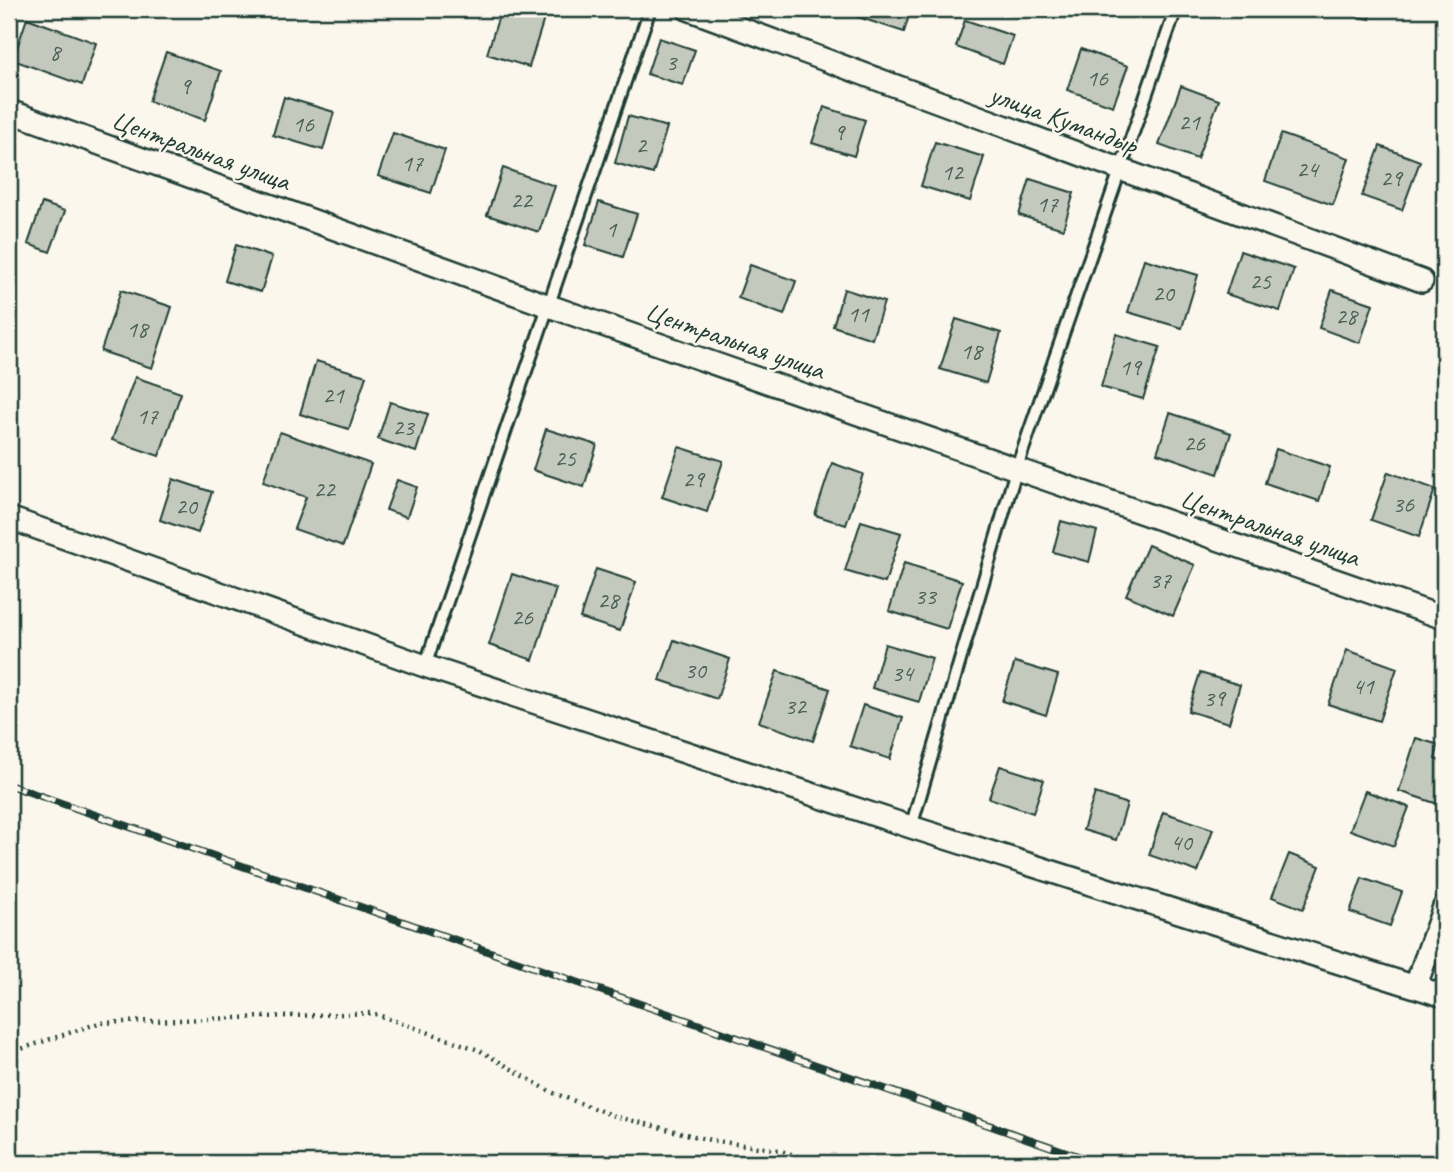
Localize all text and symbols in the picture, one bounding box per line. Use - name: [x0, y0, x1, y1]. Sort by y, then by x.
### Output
- house number: 8: [50, 37, 63, 67]
- house number: 3: [666, 47, 679, 77]
- house number: 16: [1086, 63, 1109, 93]
- house number: 9: [180, 71, 193, 101]
- street label: улица Кумандыр: [983, 75, 1144, 162]
- street label: Центральная улица: [107, 101, 297, 199]
- house number: 21: [1178, 107, 1201, 137]
- house number: 16: [292, 109, 315, 139]
- house number: 9: [834, 117, 847, 147]
- house number: 2: [636, 130, 649, 160]
- house number: 17: [401, 148, 424, 178]
- house number: 24: [1296, 154, 1320, 184]
- house number: 12: [941, 157, 965, 187]
- house number: 29: [1380, 163, 1404, 193]
- house number: 22: [510, 185, 534, 215]
- house number: 17: [1036, 189, 1059, 219]
- house number: 1: [606, 214, 618, 244]
- house number: 25: [1249, 266, 1272, 296]
- house number: 20: [1152, 278, 1176, 308]
- street label: Центральная улица: [641, 293, 831, 388]
- house number: 11: [847, 299, 870, 329]
- house number: 28: [1335, 301, 1359, 331]
- house number: 18: [126, 314, 150, 344]
- house number: 18: [960, 336, 984, 366]
- house number: 19: [1119, 352, 1143, 382]
- house number: 21: [322, 380, 345, 410]
- house number: 17: [136, 401, 159, 431]
- house number: 23: [392, 412, 416, 442]
- house number: 26: [1183, 428, 1206, 458]
- house number: 25: [554, 443, 577, 473]
- house number: 29: [682, 464, 706, 494]
- house number: 22: [313, 474, 337, 504]
- street label: Центральная улица: [1176, 480, 1366, 575]
- house number: 36: [1392, 489, 1415, 519]
- house number: 20: [175, 491, 199, 521]
- house number: 37: [1149, 565, 1172, 595]
- house number: 33: [914, 581, 938, 611]
- house number: 28: [597, 585, 621, 615]
- house number: 26: [511, 602, 534, 632]
- house number: 30: [684, 655, 708, 685]
- house number: 34: [891, 658, 915, 688]
- house number: 41: [1352, 671, 1375, 701]
- house number: 39: [1203, 683, 1227, 713]
- house number: 32: [784, 691, 808, 721]
- house number: 40: [1170, 827, 1194, 857]

